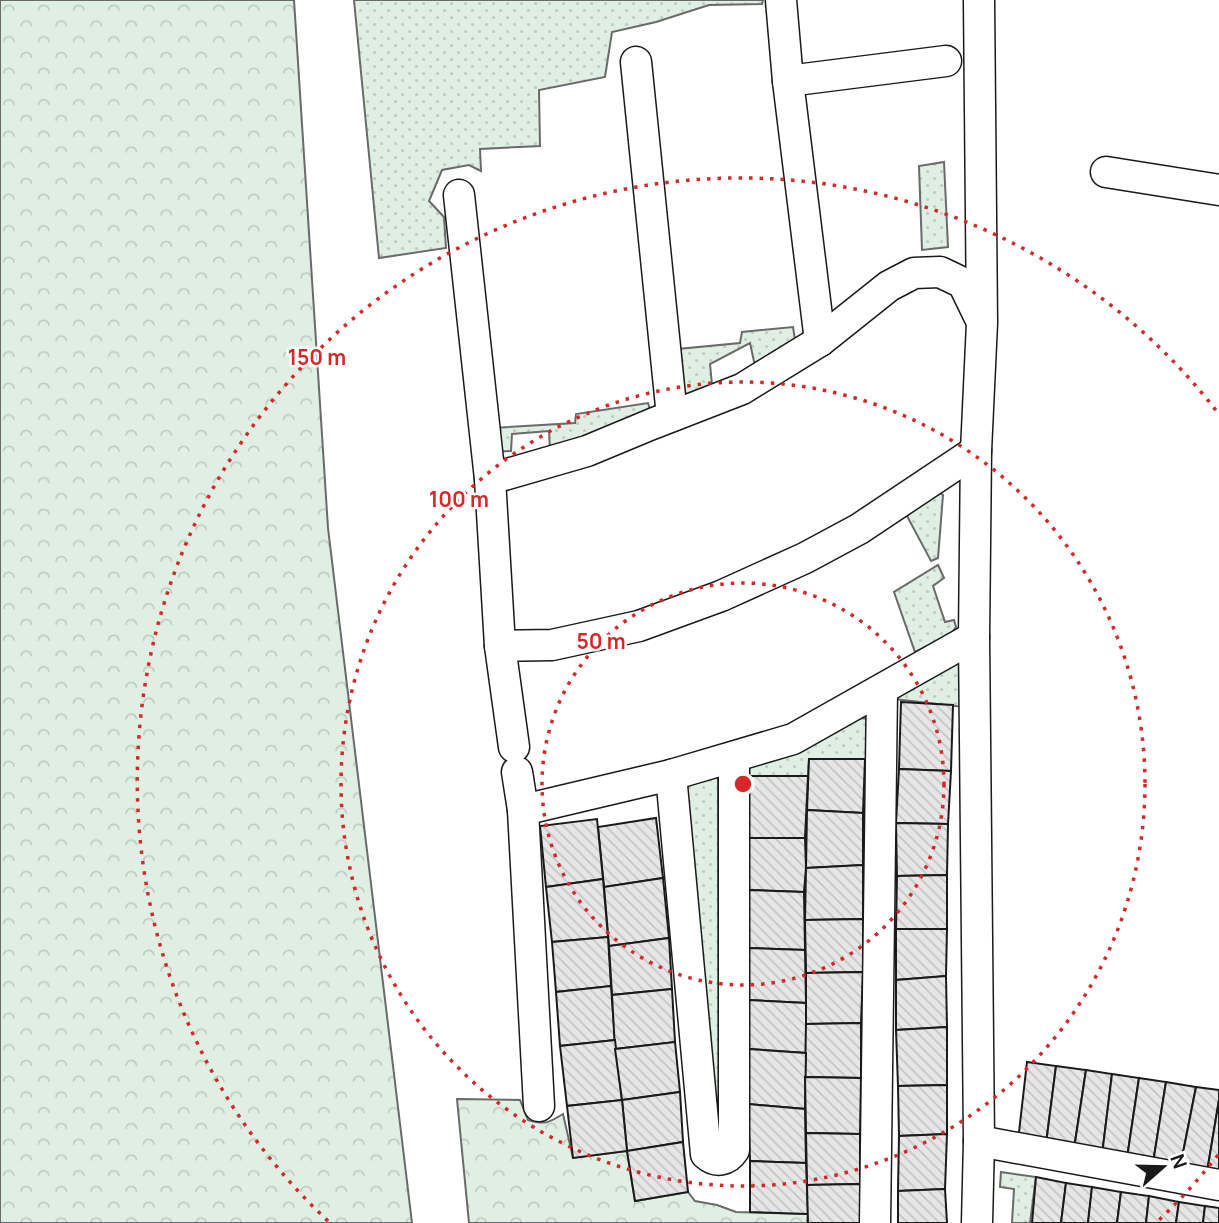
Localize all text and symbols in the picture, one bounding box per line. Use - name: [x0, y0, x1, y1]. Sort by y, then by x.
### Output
- text: 150 m: [288, 343, 346, 371]
- text: 100 m: [429, 485, 489, 513]
- text: 50 m: [576, 627, 626, 655]
- centre of rings: [731, 772, 755, 796]
- north arrow: [1128, 1132, 1198, 1202]
- text: N: [1164, 1150, 1194, 1172]

